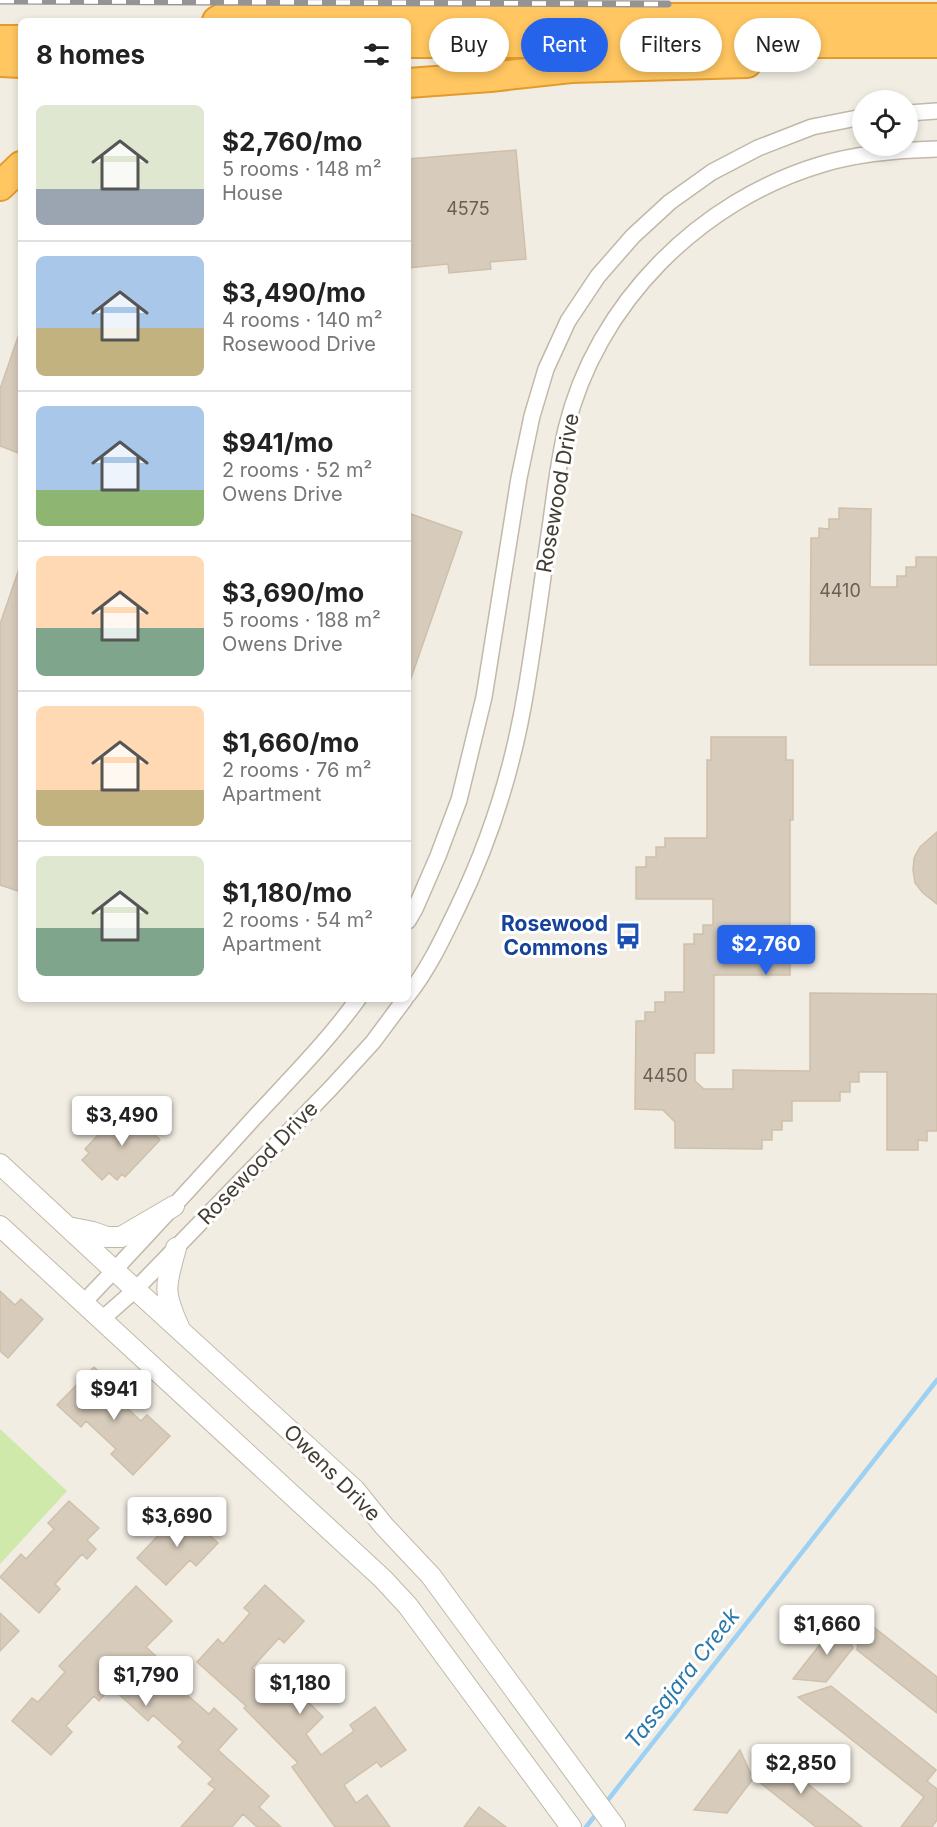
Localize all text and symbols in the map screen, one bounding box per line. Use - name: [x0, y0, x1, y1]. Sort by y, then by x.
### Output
- chip: Buy: [429, 18, 509, 72]
- chip: Rent: [521, 18, 608, 72]
- chip: Filters: [620, 18, 722, 72]
- chip: New: [734, 18, 821, 72]
- icon: filters: [360, 38, 393, 71]
- text: 8 homes: [36, 39, 145, 70]
- map controls: [852, 90, 918, 156]
- button: locate: [852, 90, 918, 156]
- text: $2,760/mo: [222, 126, 362, 157]
- icon: home: [84, 129, 156, 201]
- text: 5 rooms · 148 m²: [222, 157, 381, 181]
- text: House: [222, 181, 283, 205]
- house number: 4575: [446, 198, 490, 219]
- text: $3,490/mo: [222, 277, 366, 308]
- icon: home: [84, 280, 156, 352]
- text: 4 rooms · 140 m²: [222, 308, 382, 332]
- text: Rosewood Drive: [222, 332, 376, 356]
- street label: Rosewood Drive: [531, 411, 584, 575]
- text: $941/mo: [222, 427, 333, 458]
- icon: home: [84, 430, 156, 502]
- text: 2 rooms · 52 m²: [222, 458, 372, 482]
- text: Owens Drive: [222, 482, 343, 506]
- text: $3,690/mo: [222, 577, 364, 608]
- icon: home: [84, 580, 156, 652]
- house number: 4410: [819, 580, 861, 601]
- text: 5 rooms · 188 m²: [222, 608, 381, 632]
- text: Owens Drive: [222, 632, 343, 656]
- text: $1,660/mo: [222, 727, 359, 758]
- icon: home: [84, 730, 156, 802]
- text: 2 rooms · 76 m²: [222, 758, 371, 782]
- text: Apartment: [222, 782, 321, 806]
- text: $1,180/mo: [222, 877, 352, 908]
- icon: home: [84, 880, 156, 952]
- text: 2 rooms · 54 m²: [222, 908, 373, 932]
- place label: Rosewood Commons: [501, 911, 608, 960]
- bus stop icon: Rosewood Commons: [613, 921, 643, 951]
- pin: $2,760: [717, 925, 815, 976]
- text: Apartment: [222, 932, 321, 956]
- text: $2,760: [731, 932, 801, 956]
- house number: 4450: [642, 1065, 688, 1086]
- pin: $3,490: [73, 1096, 171, 1147]
- street label: Rosewood Drive: [193, 1096, 323, 1229]
- text: $3,490: [86, 1103, 158, 1127]
- pin: $941: [78, 1370, 150, 1421]
- text: $941: [90, 1377, 138, 1401]
- street label: Owens Drive: [279, 1419, 386, 1526]
- pin: $3,690: [128, 1497, 226, 1548]
- text: $3,690: [141, 1504, 213, 1528]
- water label: Tassajara Creek: [619, 1602, 745, 1753]
- pin: $1,660: [778, 1605, 876, 1656]
- text: $1,660: [793, 1612, 861, 1636]
- pin: $1,790: [97, 1656, 195, 1707]
- text: $1,790: [113, 1663, 179, 1687]
- pin: $1,180: [251, 1664, 349, 1715]
- text: $1,180: [269, 1671, 331, 1695]
- pin: $2,850: [752, 1744, 850, 1795]
- text: $2,850: [765, 1751, 837, 1775]

